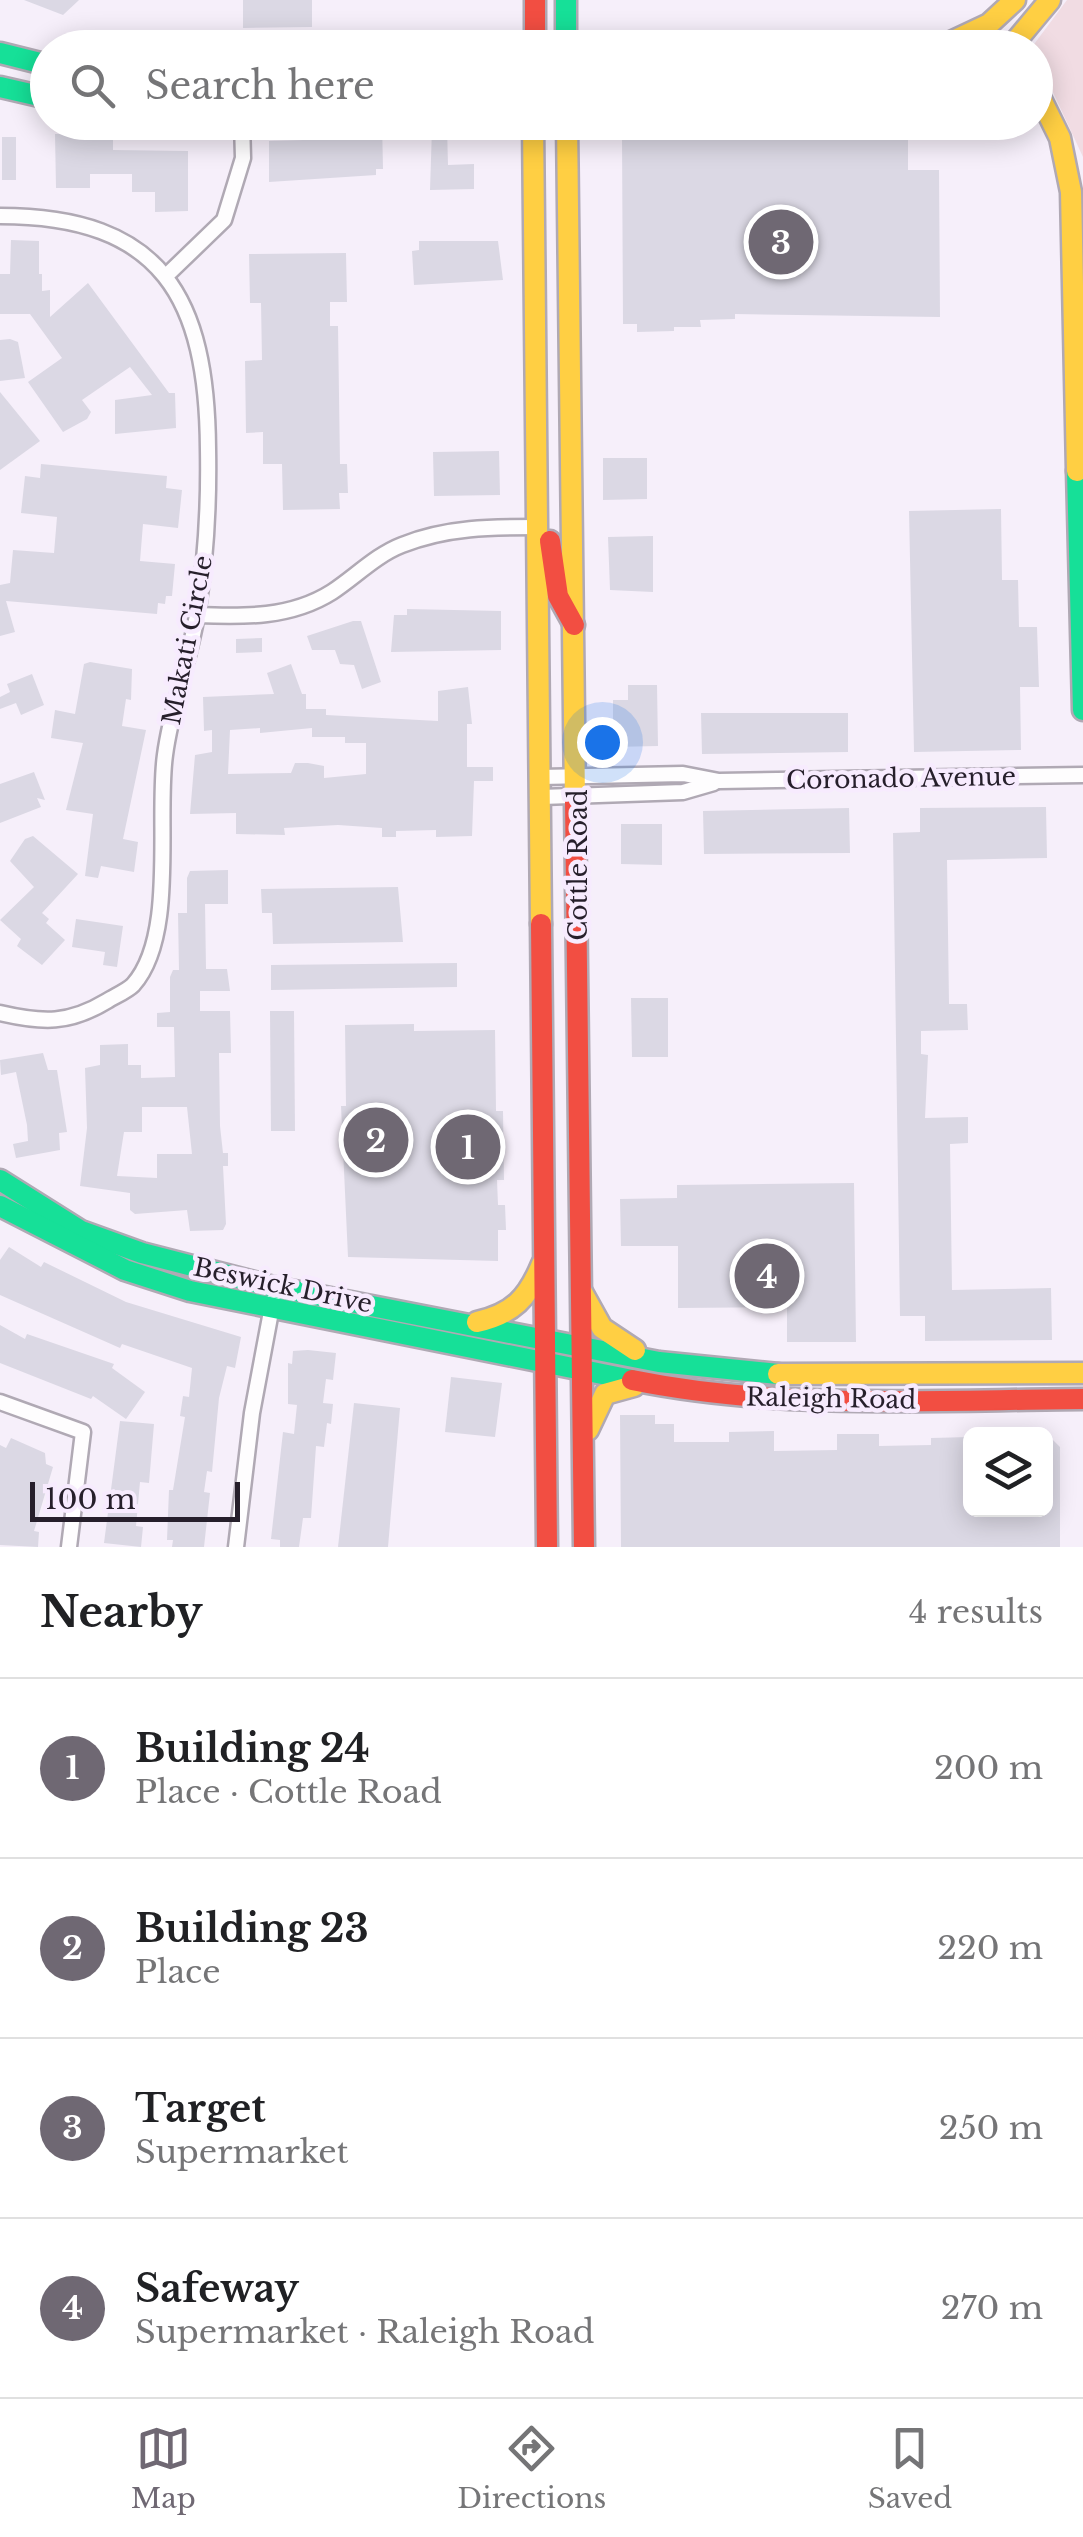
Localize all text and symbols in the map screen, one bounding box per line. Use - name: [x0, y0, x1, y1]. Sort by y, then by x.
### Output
- search box: [30, 30, 1053, 140]
- icon: search: [65, 58, 120, 113]
- text: Search here: [145, 62, 375, 109]
- pin: 3: [748, 204, 814, 280]
- street label: Makati Circle: [156, 553, 219, 727]
- your location: [577, 717, 628, 768]
- street label: Coronado Avenue: [786, 761, 1016, 796]
- street label: Cottle Road: [563, 789, 594, 941]
- pin: 2: [344, 1102, 408, 1178]
- pin: 1: [436, 1110, 500, 1184]
- pin: 4: [734, 1238, 800, 1314]
- street label: Beswick Drive: [191, 1251, 375, 1320]
- street label: Raleigh Road: [746, 1382, 917, 1415]
- map controls: [963, 1427, 1053, 1517]
- button: layers: [963, 1427, 1053, 1517]
- scale bar: [30, 1477, 240, 1522]
- text: 100 m: [45, 1482, 136, 1517]
- text: Nearby: [40, 1586, 203, 1638]
- text: 4 results: [909, 1592, 1043, 1632]
- text: Building 24: [135, 1725, 370, 1772]
- text: 1: [66, 1748, 79, 1788]
- text: 200 m: [934, 1748, 1043, 1788]
- text: Place · Cottle Road: [135, 1772, 442, 1812]
- text: Building 23: [135, 1905, 369, 1952]
- text: 2: [62, 1928, 83, 1968]
- text: 220 m: [937, 1928, 1043, 1968]
- text: Place: [135, 1952, 221, 1992]
- text: Target: [135, 2085, 266, 2132]
- text: 3: [62, 2108, 83, 2148]
- text: 250 m: [939, 2108, 1043, 2148]
- text: Supermarket: [135, 2132, 349, 2172]
- text: Safeway: [135, 2265, 299, 2312]
- text: 4: [62, 2288, 83, 2328]
- text: 270 m: [941, 2288, 1043, 2328]
- text: Supermarket · Raleigh Road: [135, 2312, 594, 2352]
- tab: Map: [131, 2421, 196, 2516]
- tab: Directions: [457, 2421, 606, 2516]
- tab: Saved: [868, 2421, 952, 2516]

